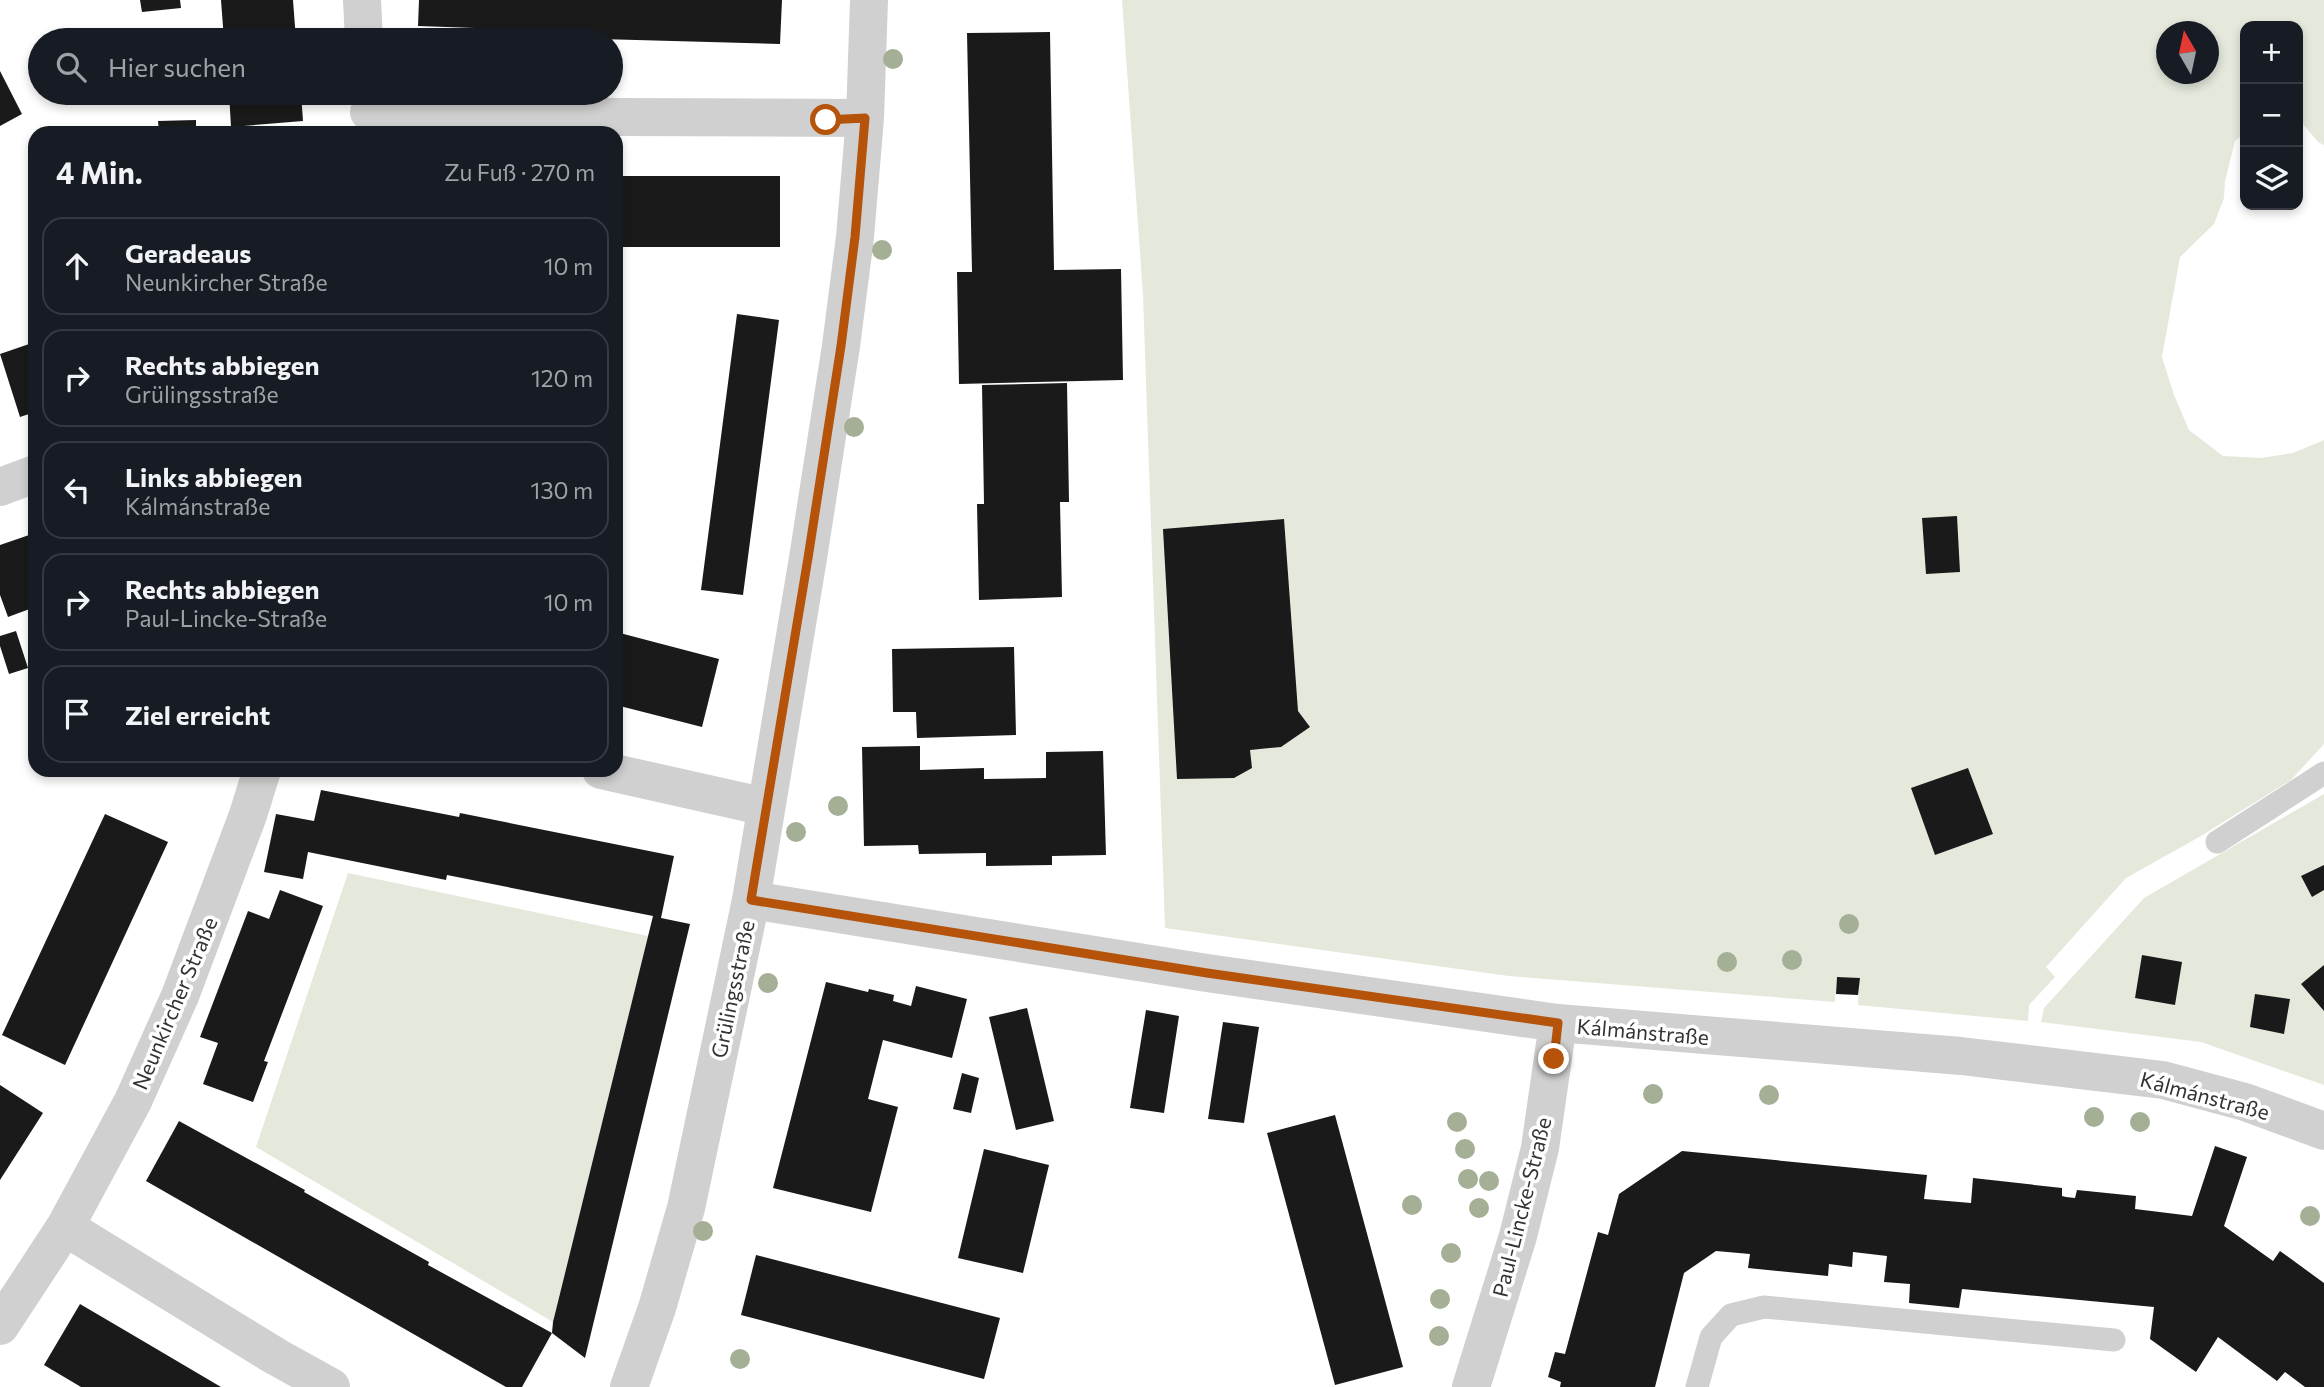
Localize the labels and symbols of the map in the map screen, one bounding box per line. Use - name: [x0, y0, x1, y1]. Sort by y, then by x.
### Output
- north arrow: [2156, 21, 2219, 84]
- route start: [810, 104, 841, 135]
- street label: Neunkircher Straße: [126, 913, 222, 1093]
- street label: Grülingsstraße: [705, 918, 759, 1060]
- street label: Kálmánstraße: [1576, 1013, 1710, 1049]
- route end: [1538, 1043, 1569, 1074]
- street label: Kálmánstraße: [2138, 1066, 2272, 1124]
- street label: Paul-Lincke-Straße: [1487, 1114, 1555, 1300]

